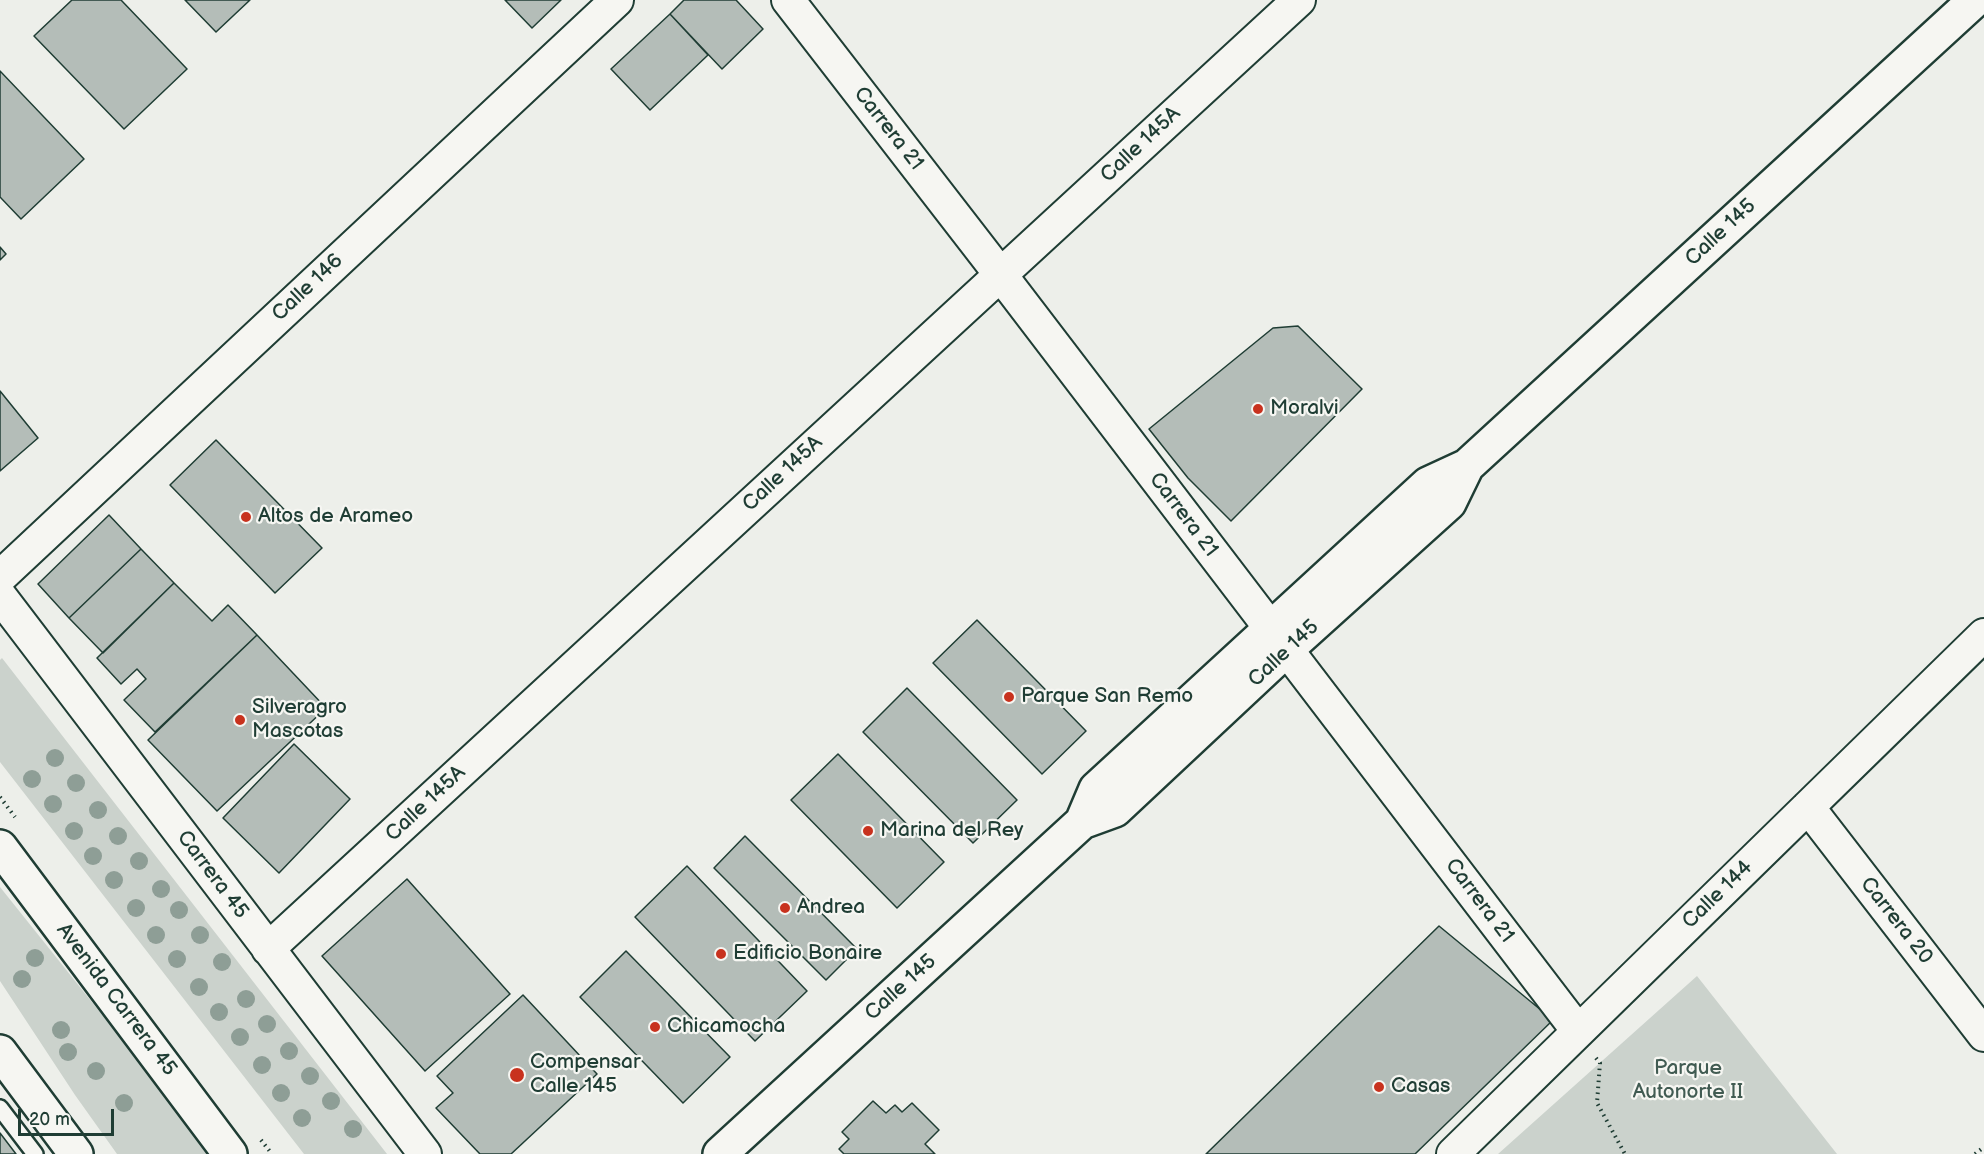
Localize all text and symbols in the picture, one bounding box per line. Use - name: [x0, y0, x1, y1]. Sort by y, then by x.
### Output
- street label: Carrera 21: [848, 82, 928, 176]
- street label: Calle 145A: [1096, 102, 1186, 188]
- street label: Calle 145: [1681, 194, 1761, 272]
- street label: Calle 146: [267, 249, 349, 327]
- place label: Moralvi: [1270, 396, 1339, 422]
- marker: Moralvi: [1251, 402, 1265, 416]
- street label: Calle 145A: [738, 431, 828, 517]
- street label: Carrera 21: [1143, 468, 1223, 562]
- place label: Altos de Arameo: [258, 504, 413, 530]
- marker: Altos de Arameo: [239, 510, 253, 524]
- street label: Calle 145: [1244, 615, 1324, 693]
- place label: Parque San Remo: [1021, 684, 1193, 710]
- marker: Parque San Remo: [1002, 690, 1016, 704]
- place label: Silveragro Mascotas: [252, 695, 347, 745]
- marker: Silveragro Mascotas: [233, 713, 247, 727]
- street label: Calle 145A: [381, 761, 471, 847]
- place label: Marina del Rey: [880, 818, 1023, 844]
- marker: Marina del Rey: [861, 824, 875, 838]
- street label: Carrera 45: [171, 826, 253, 924]
- street label: Carrera 21: [1439, 854, 1519, 948]
- street label: Calle 144: [1678, 855, 1758, 935]
- street label: Carrera 20: [1854, 872, 1938, 970]
- place label: Andrea: [797, 895, 865, 921]
- marker: Andrea: [778, 901, 792, 915]
- street label: Avenida Carrera 45: [50, 919, 182, 1081]
- place label: Edificio Bonaire: [733, 941, 882, 967]
- marker: Edificio Bonaire: [714, 947, 728, 961]
- street label: Calle 145: [860, 949, 942, 1027]
- place label: Chicamocha: [667, 1014, 785, 1040]
- marker: Chicamocha: [648, 1020, 662, 1034]
- place label: Compensar Calle 145: [530, 1050, 641, 1100]
- park label: Parque Autonorte II: [1633, 1056, 1743, 1106]
- marker: Compensar Calle 145: [508, 1066, 526, 1084]
- place label: Casas: [1391, 1074, 1450, 1100]
- marker: Casas: [1372, 1080, 1386, 1094]
- scale bar: [21, 1097, 117, 1135]
- text: 20 m: [29, 1109, 70, 1130]

